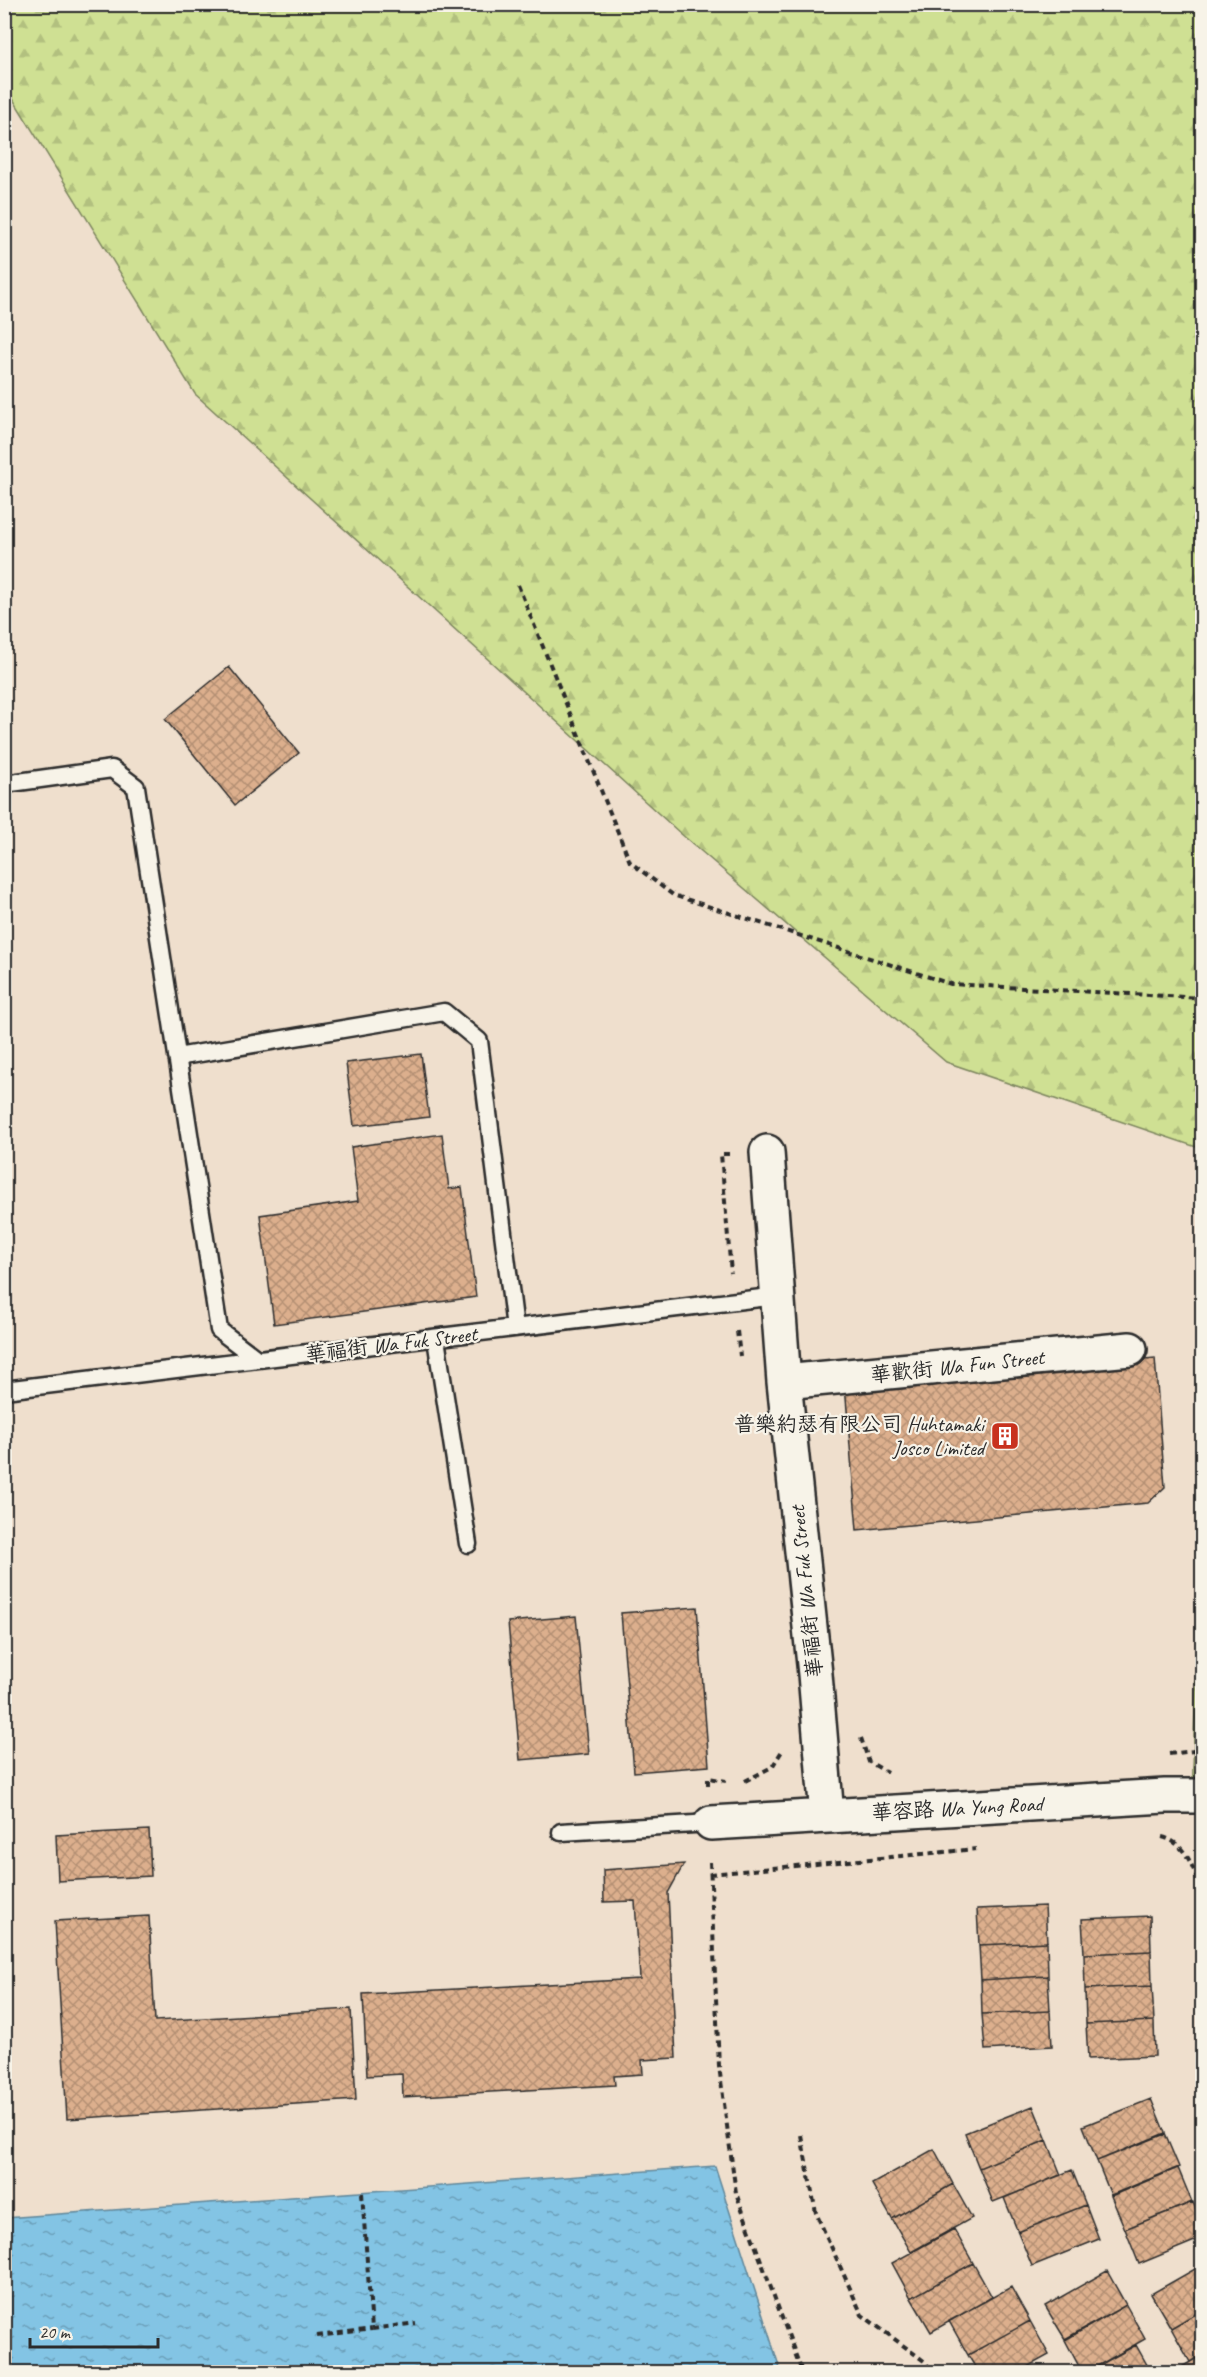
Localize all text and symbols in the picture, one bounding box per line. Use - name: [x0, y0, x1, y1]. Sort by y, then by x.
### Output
- street label: 華福街 Wa Fuk Street: [304, 1320, 480, 1367]
- street label: 華歡街 Wa Fun Street: [869, 1344, 1047, 1388]
- place label: 普樂約瑟有限公司 Huhtamaki Josco Limited: [734, 1411, 988, 1461]
- building icon: 普樂約瑟有限公司 Huhtamaki Josco Limited: [989, 1420, 1021, 1452]
- street label: 華福街 Wa Fuk Street: [784, 1503, 828, 1679]
- street label: 華容路 Wa Yung Road: [871, 1790, 1046, 1825]
- scale bar: [30, 2311, 158, 2349]
- text: 20 m: [39, 2321, 72, 2343]

